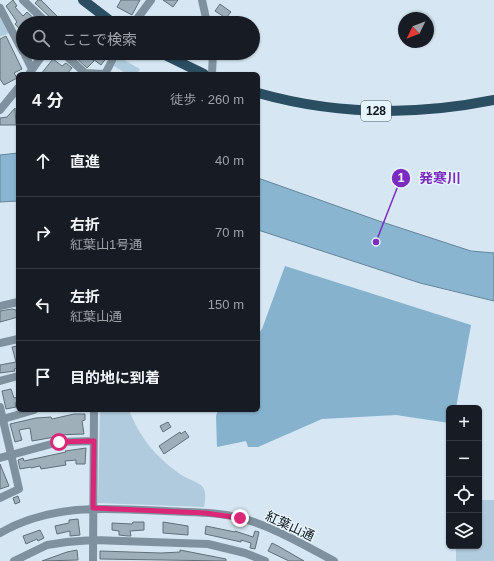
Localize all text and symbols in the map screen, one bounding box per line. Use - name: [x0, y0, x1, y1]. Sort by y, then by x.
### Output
- north arrow: [398, 12, 434, 48]
- search box: [16, 16, 260, 60]
- icon: search: [30, 27, 52, 49]
- text: ここで検索: [62, 31, 137, 48]
- text: 4 分: [32, 91, 63, 110]
- text: 徒歩 · 260 m: [170, 92, 244, 107]
- road number: 128: [361, 101, 391, 121]
- icon: ahead: [32, 150, 54, 172]
- text: 直進: [70, 153, 100, 170]
- text: 40 m: [215, 153, 244, 168]
- callout: 発寒川: [391, 165, 469, 191]
- text: 発寒川: [419, 170, 461, 186]
- text: 1: [398, 171, 405, 185]
- text: 右折: [70, 216, 100, 233]
- icon: right: [32, 222, 54, 244]
- text: 70 m: [215, 225, 244, 240]
- text: 紅葉山1号通: [70, 237, 142, 252]
- text: 左折: [70, 288, 100, 305]
- icon: left: [32, 294, 54, 316]
- text: 150 m: [208, 297, 244, 312]
- text: 紅葉山通: [70, 309, 122, 324]
- icon: arrive: [32, 366, 54, 388]
- text: 目的地に到着: [70, 369, 160, 386]
- map controls: [446, 405, 482, 549]
- button: +: [446, 405, 482, 441]
- route start: [50, 433, 68, 451]
- button: −: [446, 441, 482, 477]
- button: locate: [446, 477, 482, 513]
- street label: 紅葉山通: [263, 508, 317, 544]
- route end: [231, 509, 249, 527]
- button: layers: [446, 513, 482, 549]

